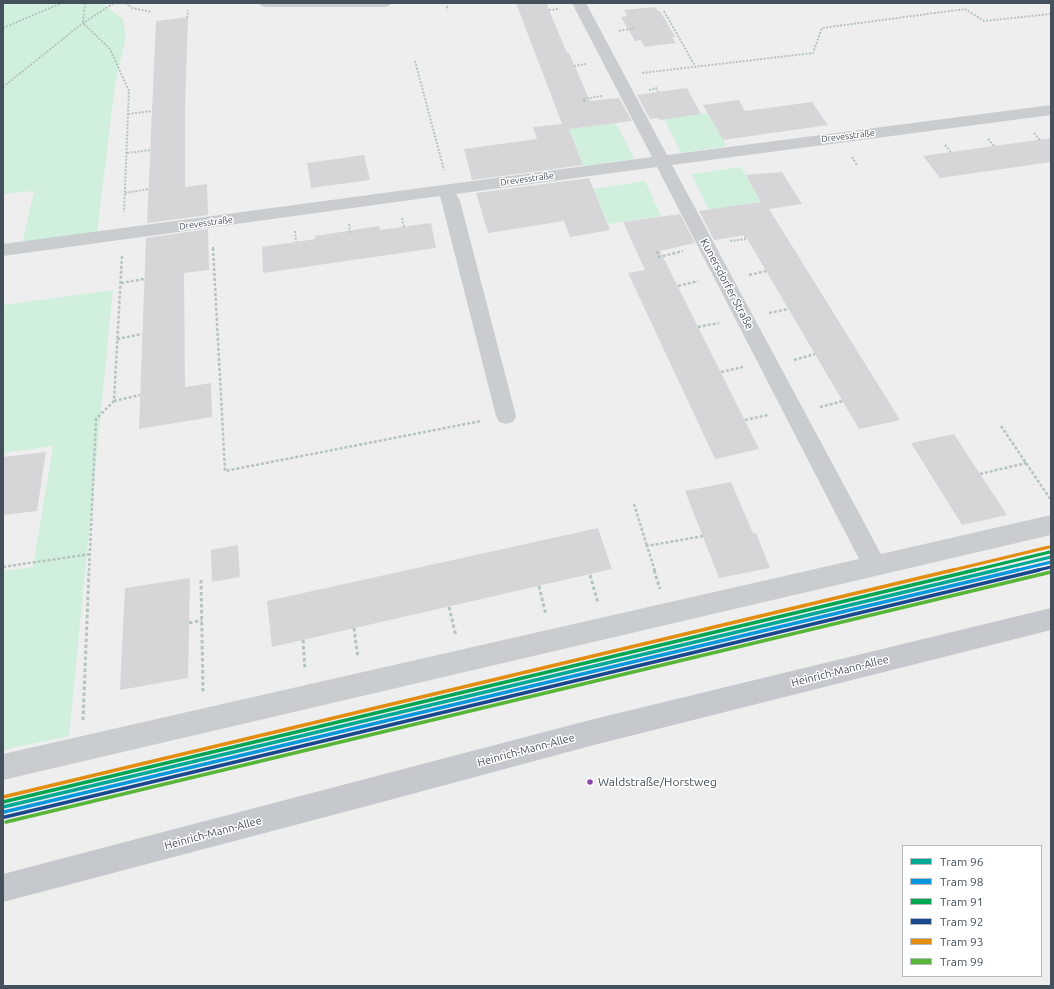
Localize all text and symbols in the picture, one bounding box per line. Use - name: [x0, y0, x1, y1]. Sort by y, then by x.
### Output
- street label: Drevesstraße: [821, 127, 875, 145]
- street label: Drevesstraße: [500, 170, 554, 188]
- street label: Drevesstraße: [179, 214, 233, 232]
- street label: Kunersdorfer Straße: [698, 236, 756, 332]
- street label: Heinrich-Mann-Allee: [790, 652, 890, 690]
- street label: Heinrich-Mann-Allee: [476, 731, 576, 769]
- place label: Waldstraße/Horstweg: [598, 775, 717, 789]
- marker: Waldstraße/Horstweg: [585, 777, 595, 787]
- street label: Heinrich-Mann-Allee: [163, 814, 263, 852]
- legend: [902, 845, 1042, 977]
- text: Tram 96: [940, 855, 984, 868]
- text: Tram 98: [940, 875, 984, 888]
- text: Tram 91: [940, 895, 984, 908]
- text: Tram 92: [940, 915, 984, 928]
- text: Tram 93: [940, 935, 984, 948]
- text: Tram 99: [940, 955, 984, 968]

